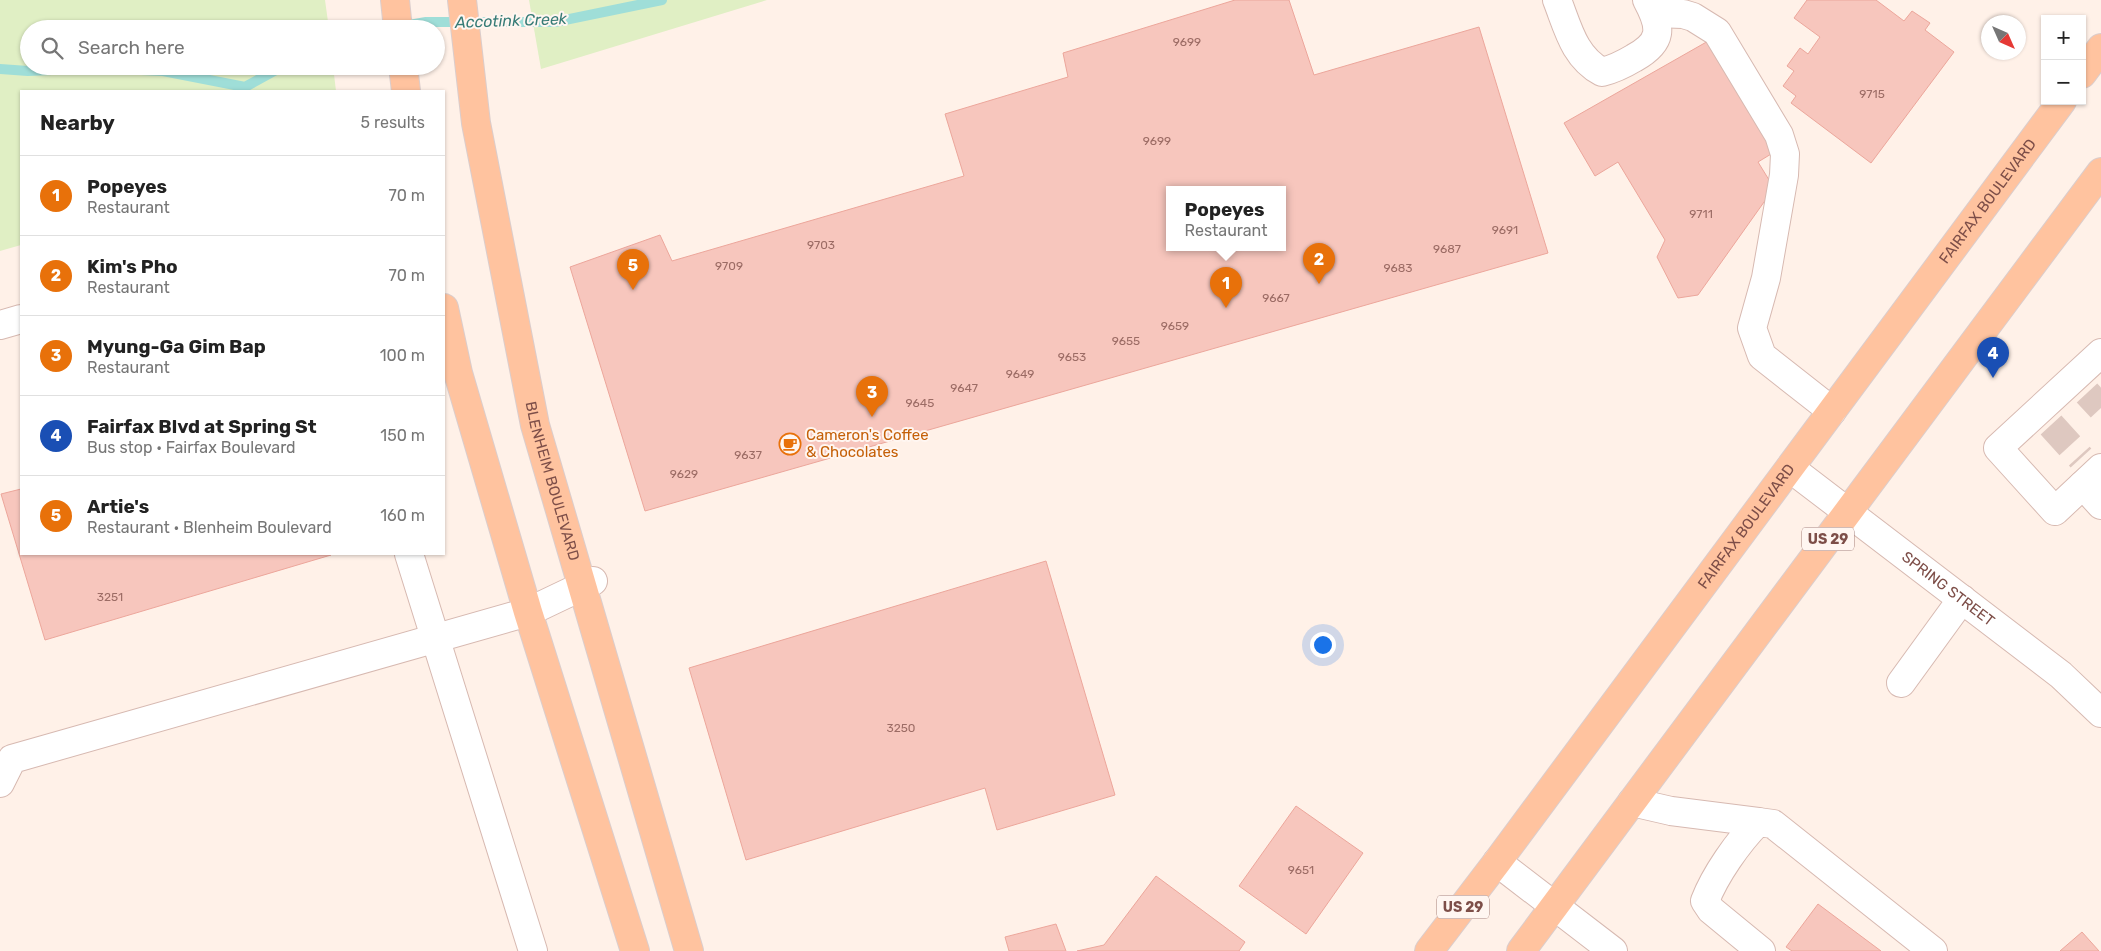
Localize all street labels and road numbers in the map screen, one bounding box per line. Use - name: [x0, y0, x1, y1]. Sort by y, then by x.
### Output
- street label: FAIRFAX BOULEVARD: [1935, 135, 2040, 267]
- street label: BLENHEIM BOULEVARD: [522, 400, 583, 563]
- street label: FAIRFAX BOULEVARD: [1694, 460, 1798, 592]
- road number: US 29: [1802, 528, 1854, 550]
- street label: SPRING STREET: [1898, 548, 1998, 630]
- road number: US 29: [1437, 896, 1489, 919]

